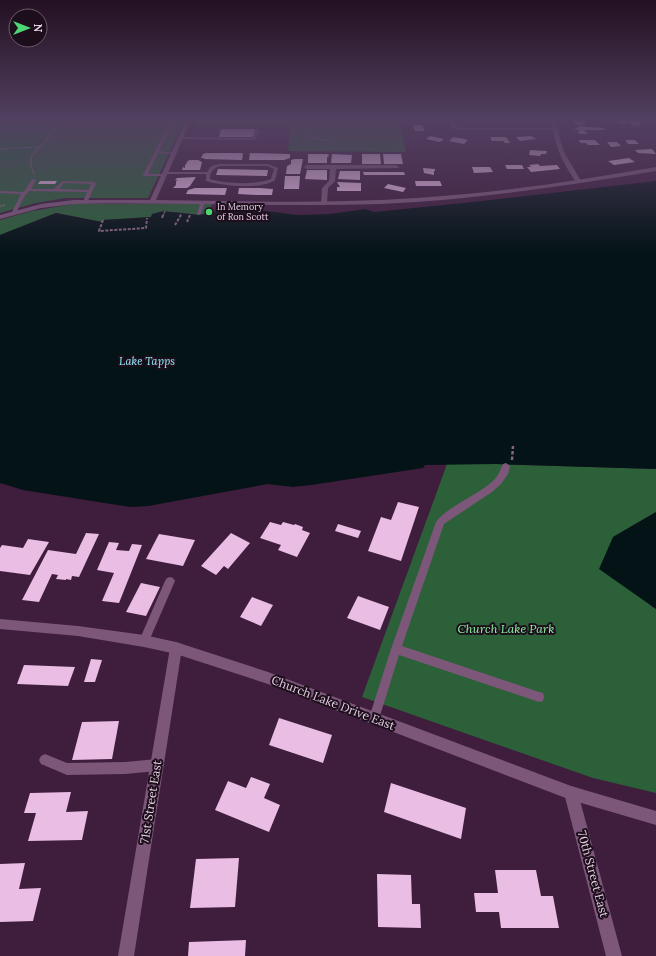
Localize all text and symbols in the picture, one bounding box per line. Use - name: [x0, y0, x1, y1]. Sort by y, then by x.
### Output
- north arrow: [8, 8, 48, 48]
- text: N: [31, 24, 45, 33]
- place label: In Memory of Ron Scott: [217, 201, 269, 222]
- marker: In Memory of Ron Scott: [204, 207, 214, 217]
- water label: Lake Tapps: [119, 354, 175, 368]
- park label: Church Lake Park: [458, 621, 555, 636]
- street label: Church Lake Drive East: [269, 672, 397, 733]
- street label: 71st Street East: [137, 759, 165, 845]
- street label: 70th Street East: [575, 829, 612, 919]

